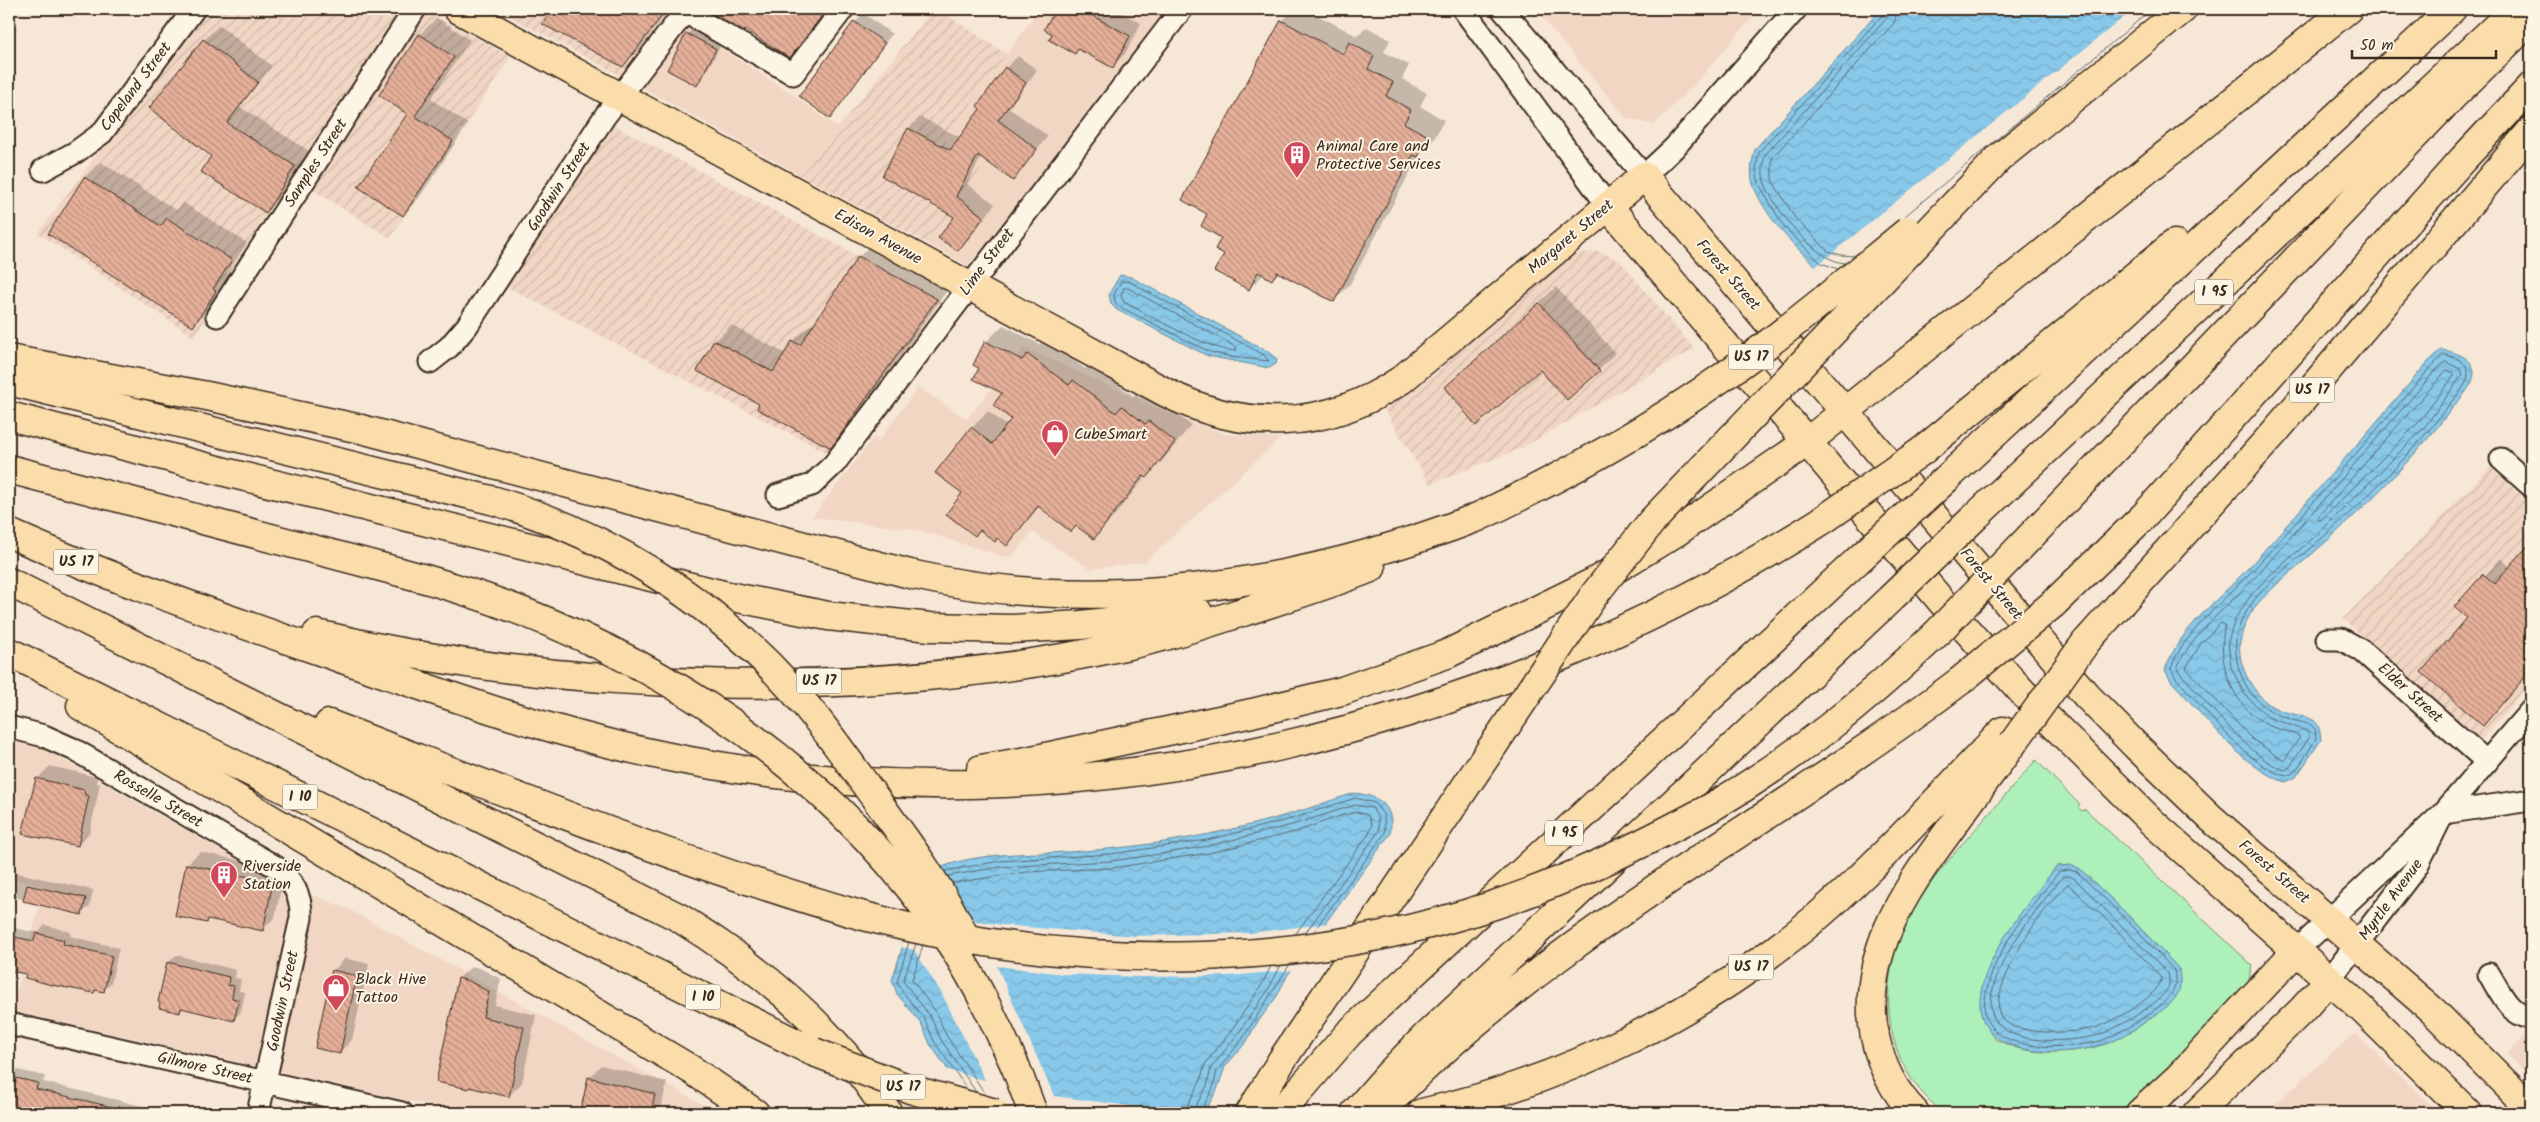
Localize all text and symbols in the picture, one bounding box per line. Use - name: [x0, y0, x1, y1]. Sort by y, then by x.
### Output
- scale bar: [2352, 28, 2496, 60]
- text: 50 m: [2360, 34, 2394, 58]
- street label: Copeland Street: [94, 36, 179, 137]
- street label: Samples Street: [278, 113, 355, 212]
- place label: Animal Care and Protective Services: [1316, 134, 1441, 177]
- street label: Goodwin Street: [521, 137, 598, 237]
- building icon: Animal Care and Protective Services: [1282, 140, 1312, 179]
- street label: Margaret Street: [1522, 193, 1620, 281]
- street label: Edison Avenue: [829, 202, 927, 272]
- street label: Lime Street: [953, 222, 1021, 301]
- street label: Forest Street: [1690, 234, 1767, 317]
- road number: I 95: [2195, 280, 2233, 304]
- road number: US 17: [1728, 344, 1774, 370]
- road number: US 17: [2290, 378, 2334, 402]
- shop icon: CubeSmart: [1040, 419, 1070, 458]
- place label: CubeSmart: [1074, 422, 1148, 447]
- street label: Forest Street: [1953, 542, 2029, 626]
- road number: US 17: [54, 550, 98, 574]
- street label: Elder Street: [2372, 657, 2449, 730]
- road number: US 17: [796, 668, 842, 694]
- street label: Rosselle Street: [109, 763, 208, 835]
- road number: I 10: [282, 784, 318, 810]
- road number: I 95: [1545, 820, 1583, 846]
- street label: Forest Street: [2233, 834, 2316, 911]
- place label: Riverside Station: [243, 854, 301, 897]
- street label: Myrtle Avenue: [2353, 854, 2429, 946]
- building icon: Riverside Station: [209, 860, 239, 899]
- street label: Goodwin Street: [260, 948, 306, 1054]
- road number: US 17: [1728, 954, 1774, 980]
- place label: Black Hive Tattoo: [355, 967, 426, 1010]
- shop icon: Black Hive Tattoo: [321, 973, 351, 1012]
- road number: I 10: [686, 984, 720, 1010]
- street label: Gilmore Street: [155, 1045, 256, 1091]
- road number: US 17: [880, 1074, 926, 1100]

